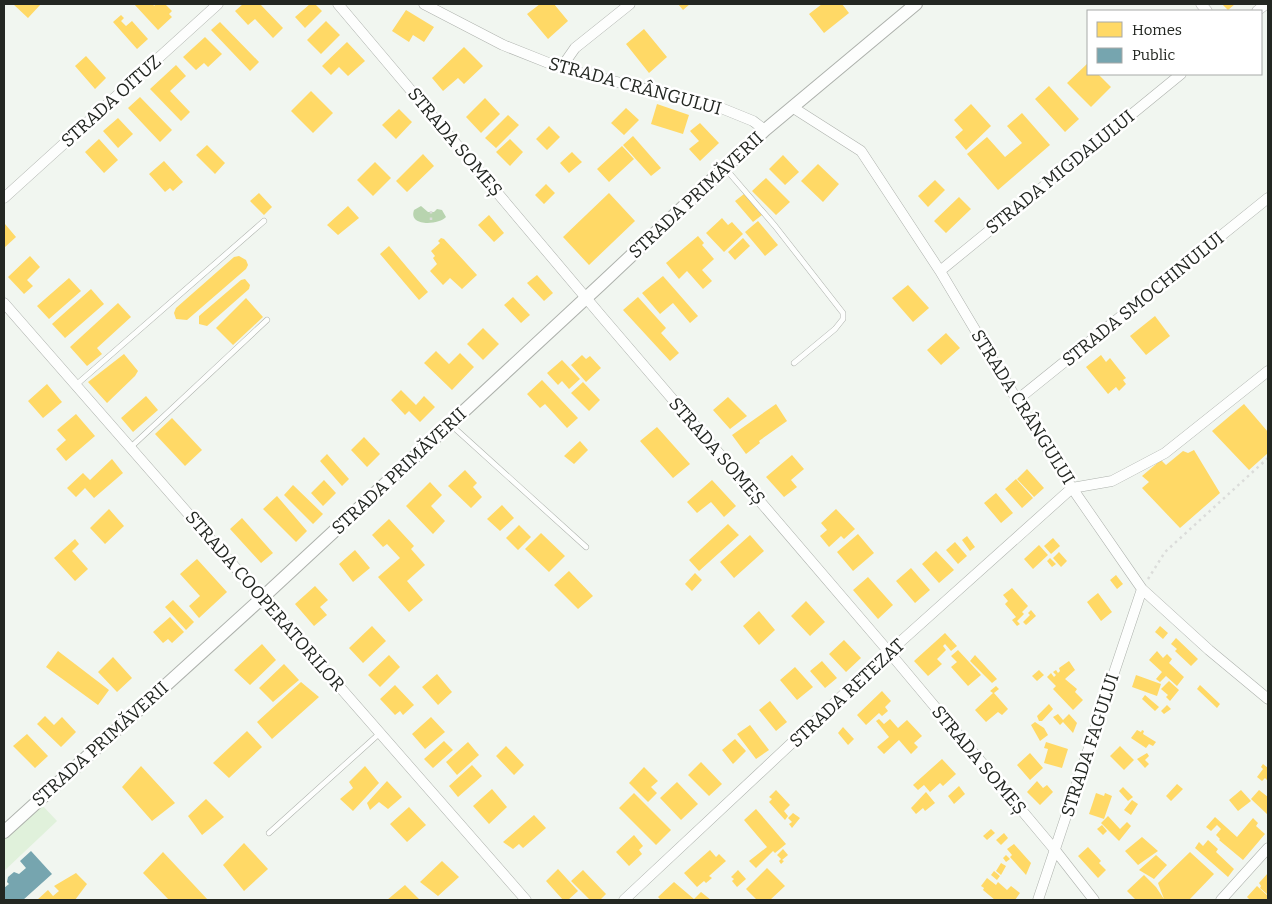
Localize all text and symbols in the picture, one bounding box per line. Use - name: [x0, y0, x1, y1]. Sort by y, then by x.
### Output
- legend: [1087, 10, 1262, 75]
- text: Homes: [1132, 21, 1182, 39]
- text: Public: [1132, 46, 1176, 64]
- street label: STRADA OITUZ: [57, 50, 165, 152]
- street label: STRADA CRÂNGULUI: [546, 52, 724, 120]
- street label: STRADA SOMEȘ: [403, 83, 507, 201]
- street label: STRADA MIGDALULUI: [981, 105, 1139, 239]
- street label: STRADA PRIMĂVERII: [624, 127, 768, 263]
- street label: STRADA SMOCHINULUI: [1058, 227, 1228, 371]
- street label: STRADA CRÂNGULUI: [966, 326, 1080, 488]
- street label: STRADA SOMEȘ: [664, 393, 770, 509]
- street label: STRADA PRIMĂVERII: [327, 403, 471, 539]
- street label: STRADA COOPERATORILOR: [181, 506, 349, 696]
- street label: STRADA RETEZAT: [785, 634, 909, 752]
- street label: STRADA FAGULUI: [1056, 670, 1124, 820]
- street label: STRADA PRIMĂVERII: [27, 677, 173, 811]
- street label: STRADA SOMEȘ: [927, 701, 1031, 819]

